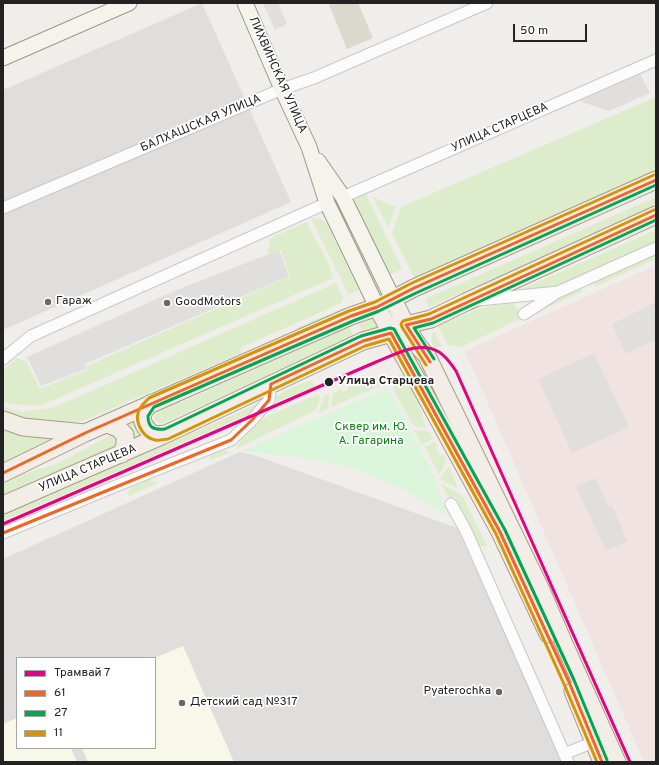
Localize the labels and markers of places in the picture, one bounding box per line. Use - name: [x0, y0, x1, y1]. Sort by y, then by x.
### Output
- place label: Гараж: [56, 295, 92, 309]
- place label: GoodMotors: [175, 296, 241, 310]
- marker: Гараж: [43, 297, 53, 307]
- marker: GoodMotors: [162, 298, 172, 308]
- place label: Улица Старцева: [338, 375, 434, 389]
- marker: Улица Старцева: [323, 376, 335, 388]
- place label: Pyaterochka: [423, 685, 491, 699]
- marker: Pyaterochka: [494, 687, 504, 697]
- place label: Детский сад №317: [190, 696, 297, 710]
- marker: Детский сад №317: [177, 698, 187, 708]

